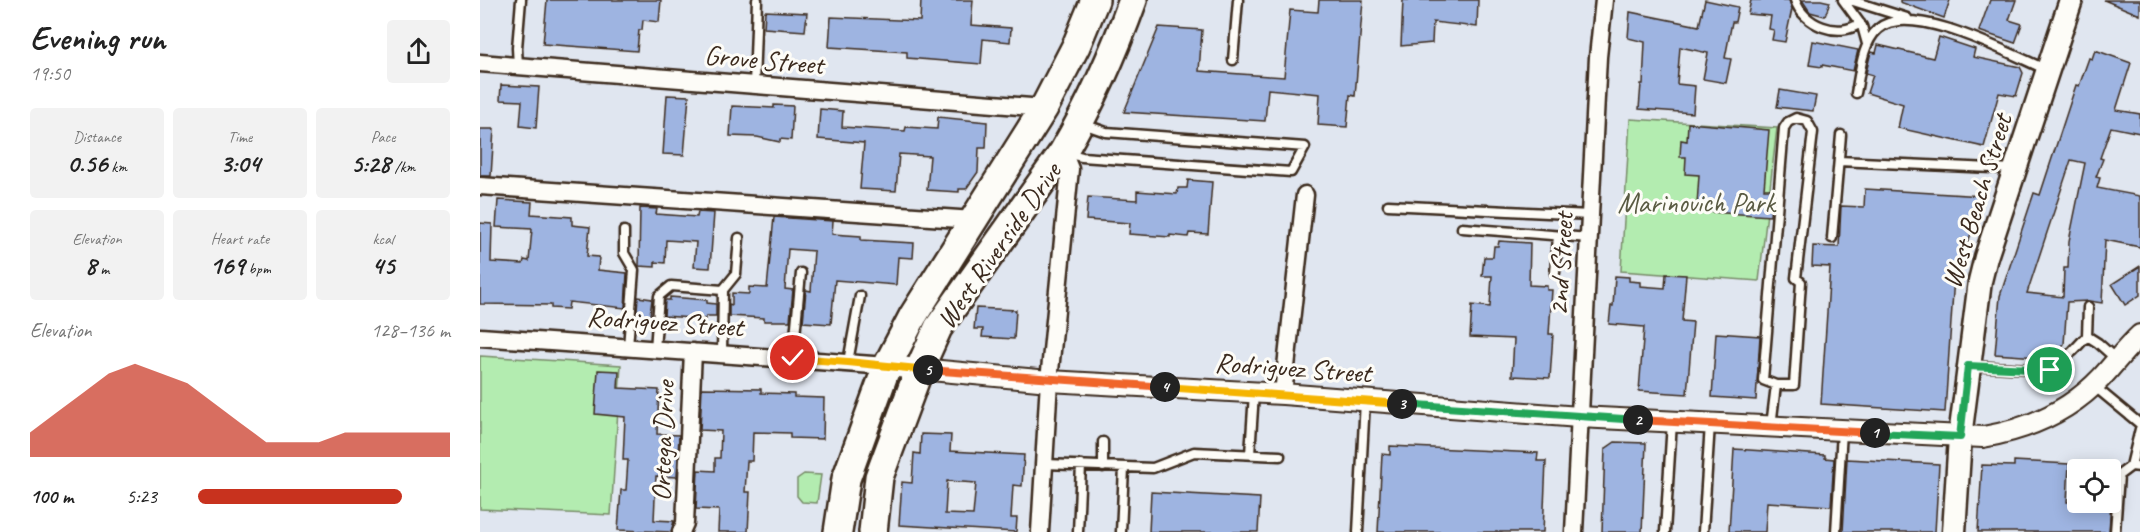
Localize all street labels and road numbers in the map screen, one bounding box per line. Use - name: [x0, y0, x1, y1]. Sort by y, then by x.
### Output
- street label: Grove Street: [703, 37, 828, 82]
- street label: West Beach Street: [1933, 107, 2020, 292]
- street label: West Riverside Drive: [928, 154, 1070, 335]
- street label: 2nd Street: [1540, 209, 1581, 317]
- street label: Rodriguez Street: [586, 299, 747, 345]
- street label: Rodriguez Street: [1214, 345, 1375, 391]
- street label: Ortega Drive: [643, 378, 682, 502]

